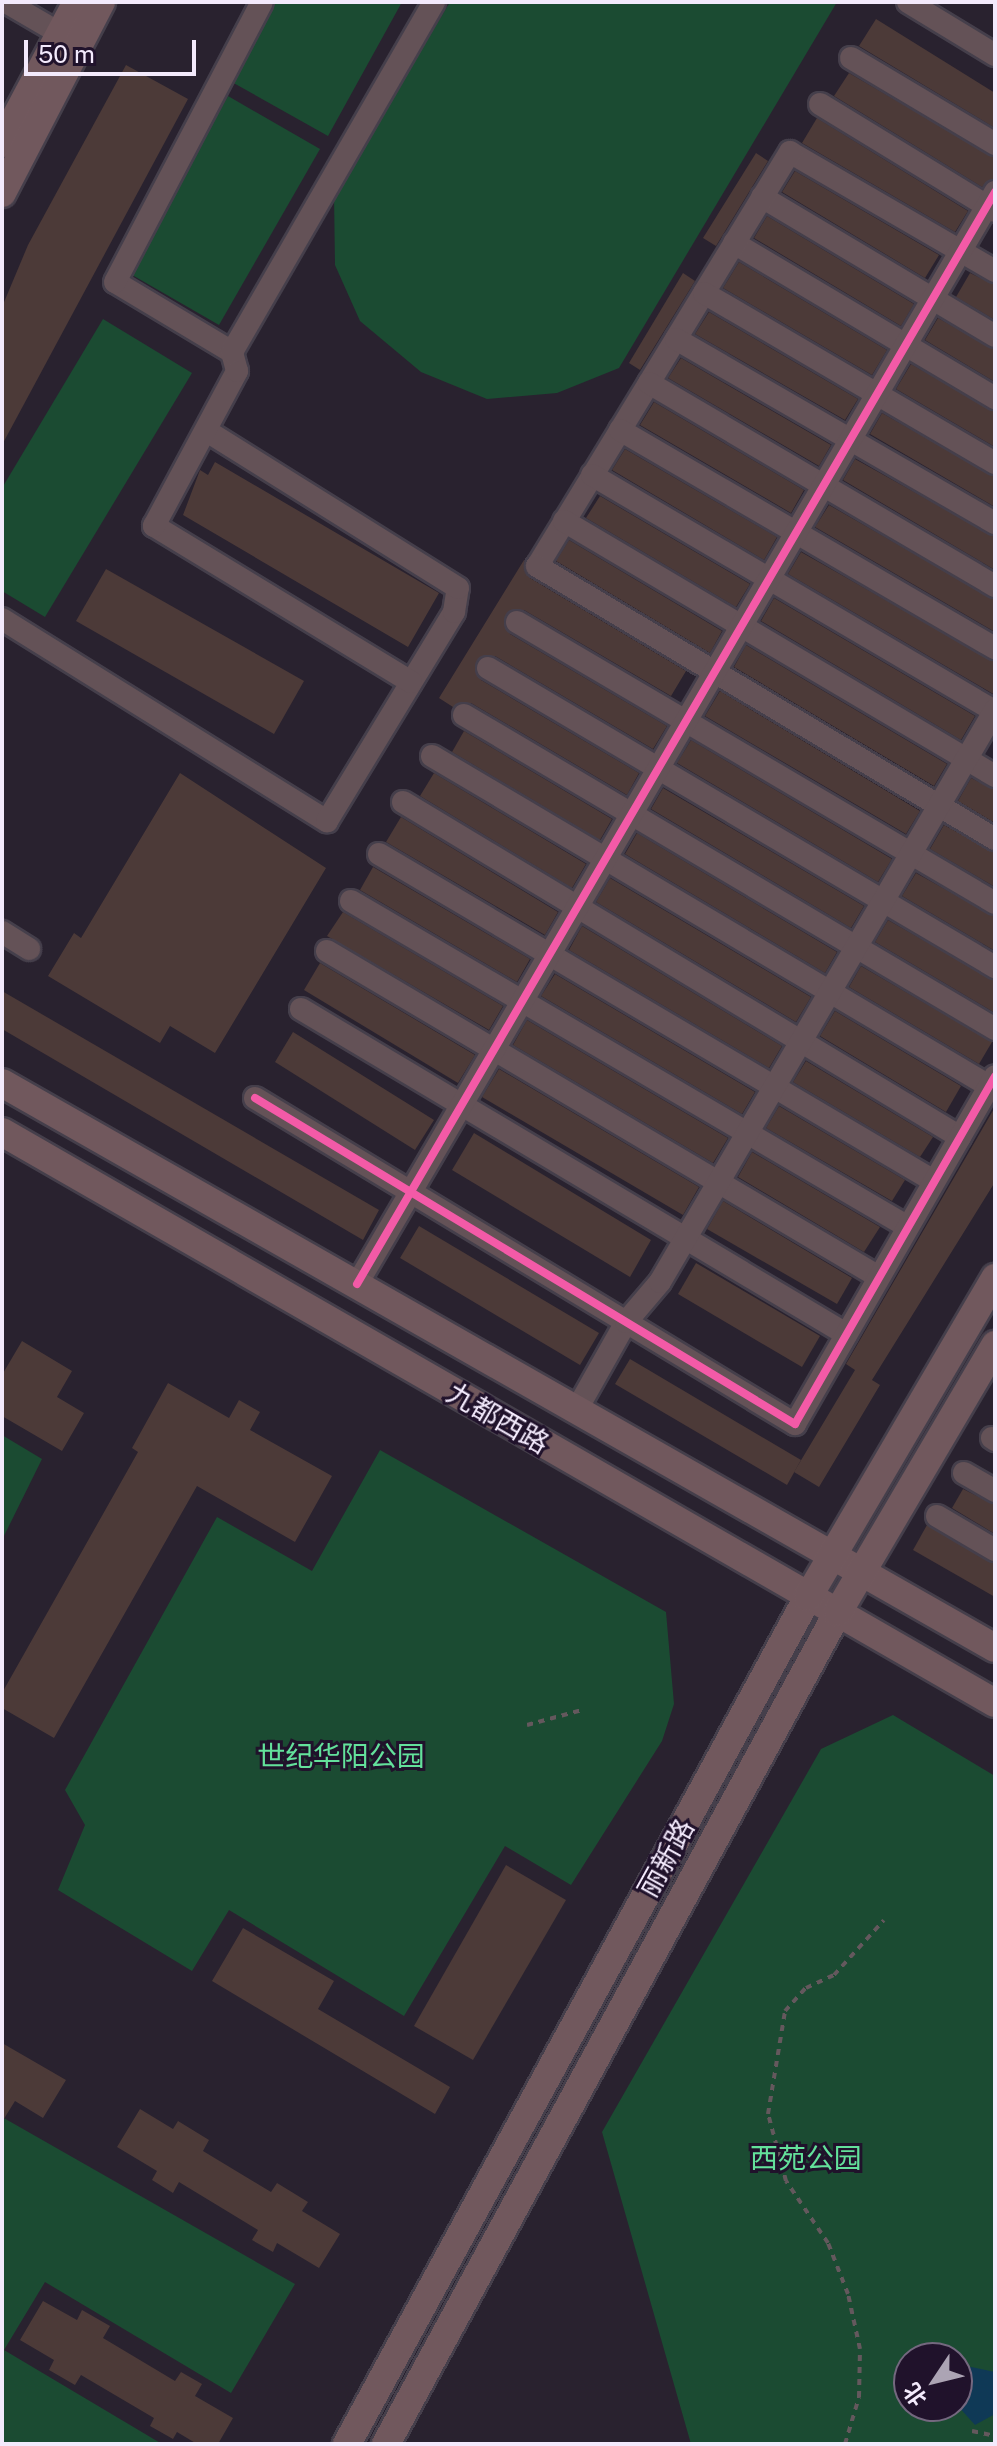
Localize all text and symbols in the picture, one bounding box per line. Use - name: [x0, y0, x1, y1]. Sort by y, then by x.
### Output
- scale bar: [28, 24, 200, 74]
- text: 50 m: [38, 40, 95, 68]
- street label: 九都西路: [441, 1375, 555, 1461]
- park label: 世纪华阳公园: [257, 1739, 425, 1773]
- street label: 丽新路: [631, 1813, 701, 1903]
- park label: 西苑公园: [750, 2141, 862, 2175]
- north arrow: [893, 2342, 973, 2422]
- text: 北: [898, 2378, 932, 2411]

